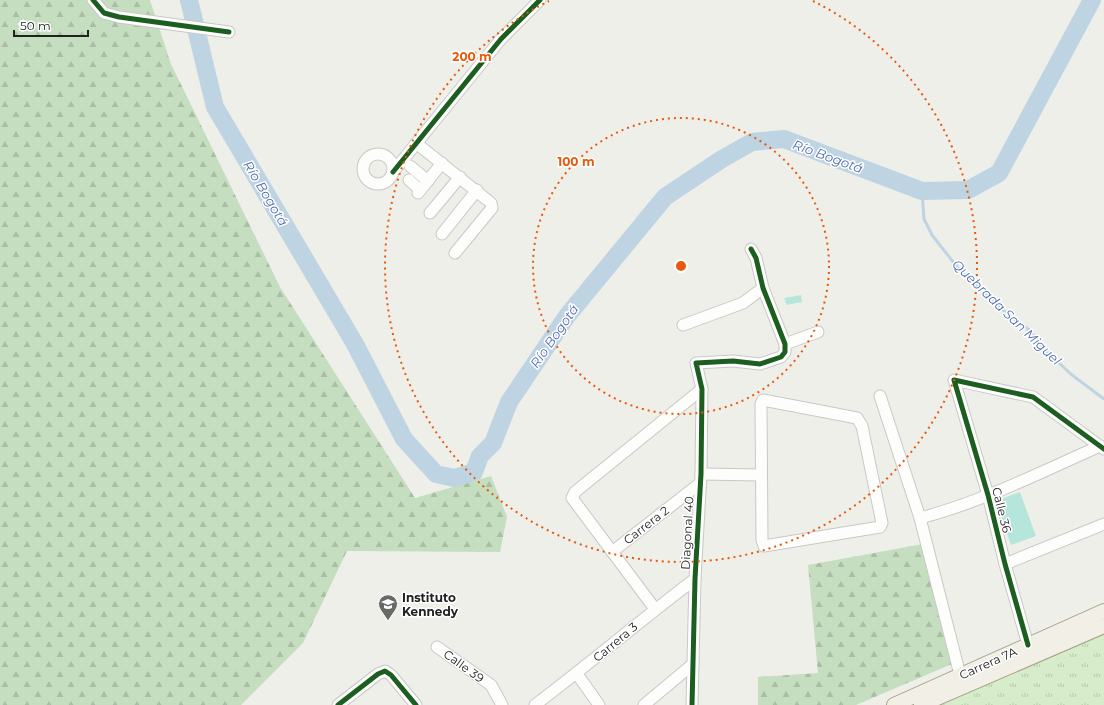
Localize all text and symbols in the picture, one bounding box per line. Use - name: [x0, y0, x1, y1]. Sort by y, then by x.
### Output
- scale bar: [14, 12, 88, 38]
- text: 50 m: [20, 18, 51, 33]
- text: 200 m: [452, 49, 492, 64]
- water label: Río Bogotá: [791, 136, 865, 176]
- text: 100 m: [558, 154, 594, 169]
- water label: Río Bogotá: [240, 157, 292, 229]
- water label: Quebrada San Miguel: [949, 256, 1065, 368]
- centre of rings: [674, 259, 688, 273]
- water label: Río Bogotá: [526, 301, 582, 371]
- street label: Calle 36: [989, 486, 1015, 534]
- street label: Diagonal 40: [678, 496, 696, 570]
- street label: Carrera 2: [620, 503, 672, 547]
- place label: Instituto Kennedy: [402, 590, 459, 619]
- school or university icon: Instituto Kennedy: [377, 593, 399, 621]
- street label: Carrera 3: [590, 619, 640, 665]
- street label: Carrera 7A: [957, 643, 1020, 682]
- street label: Calle 39: [441, 646, 487, 686]

